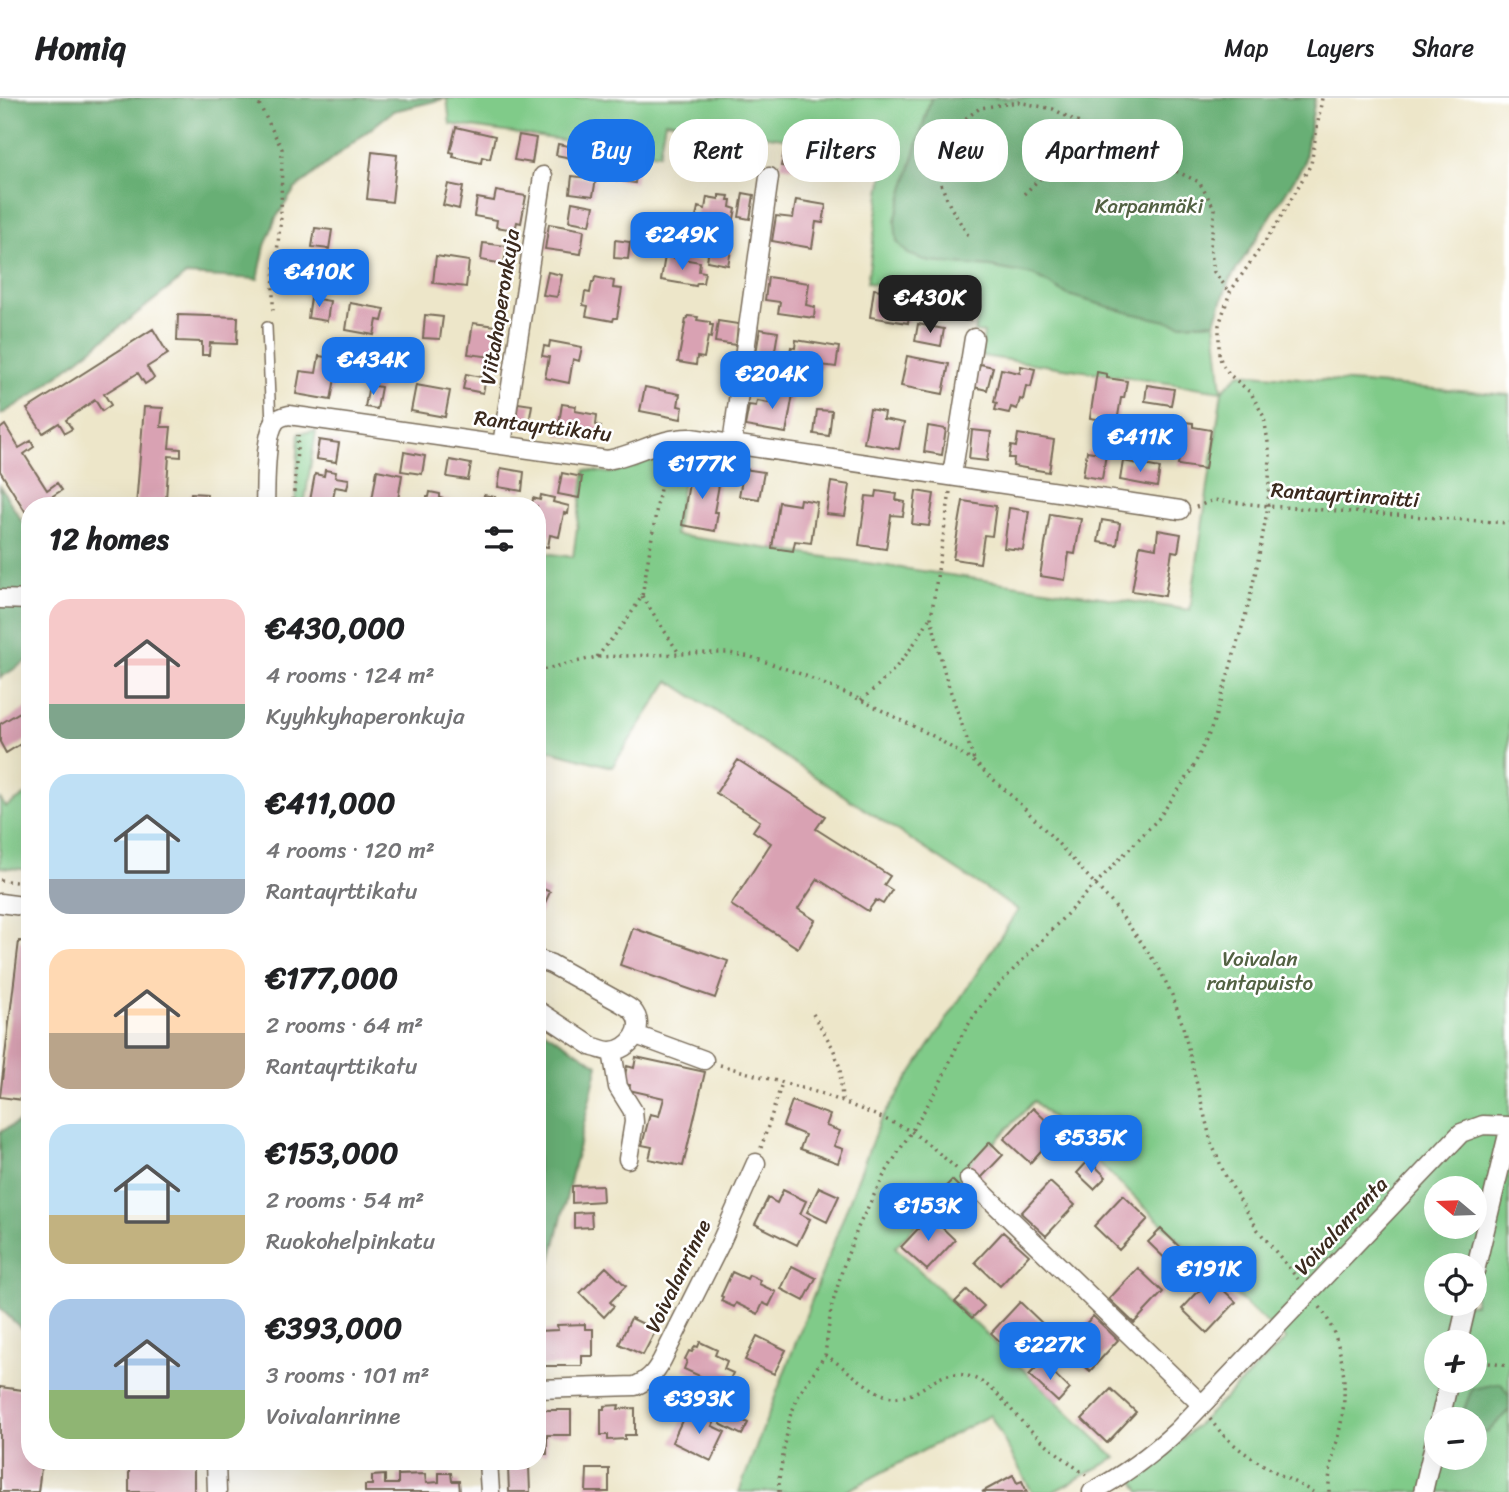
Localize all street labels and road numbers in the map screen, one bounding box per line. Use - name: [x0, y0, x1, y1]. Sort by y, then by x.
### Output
- street label: Viitahaperonkuja: [469, 226, 531, 388]
- street label: Rantayrttikatu: [472, 399, 615, 453]
- street label: Rantayrtinraitti: [1270, 471, 1421, 519]
- street label: Voivalanranta: [1285, 1167, 1398, 1285]
- street label: Voivalanrinne: [634, 1213, 722, 1339]

